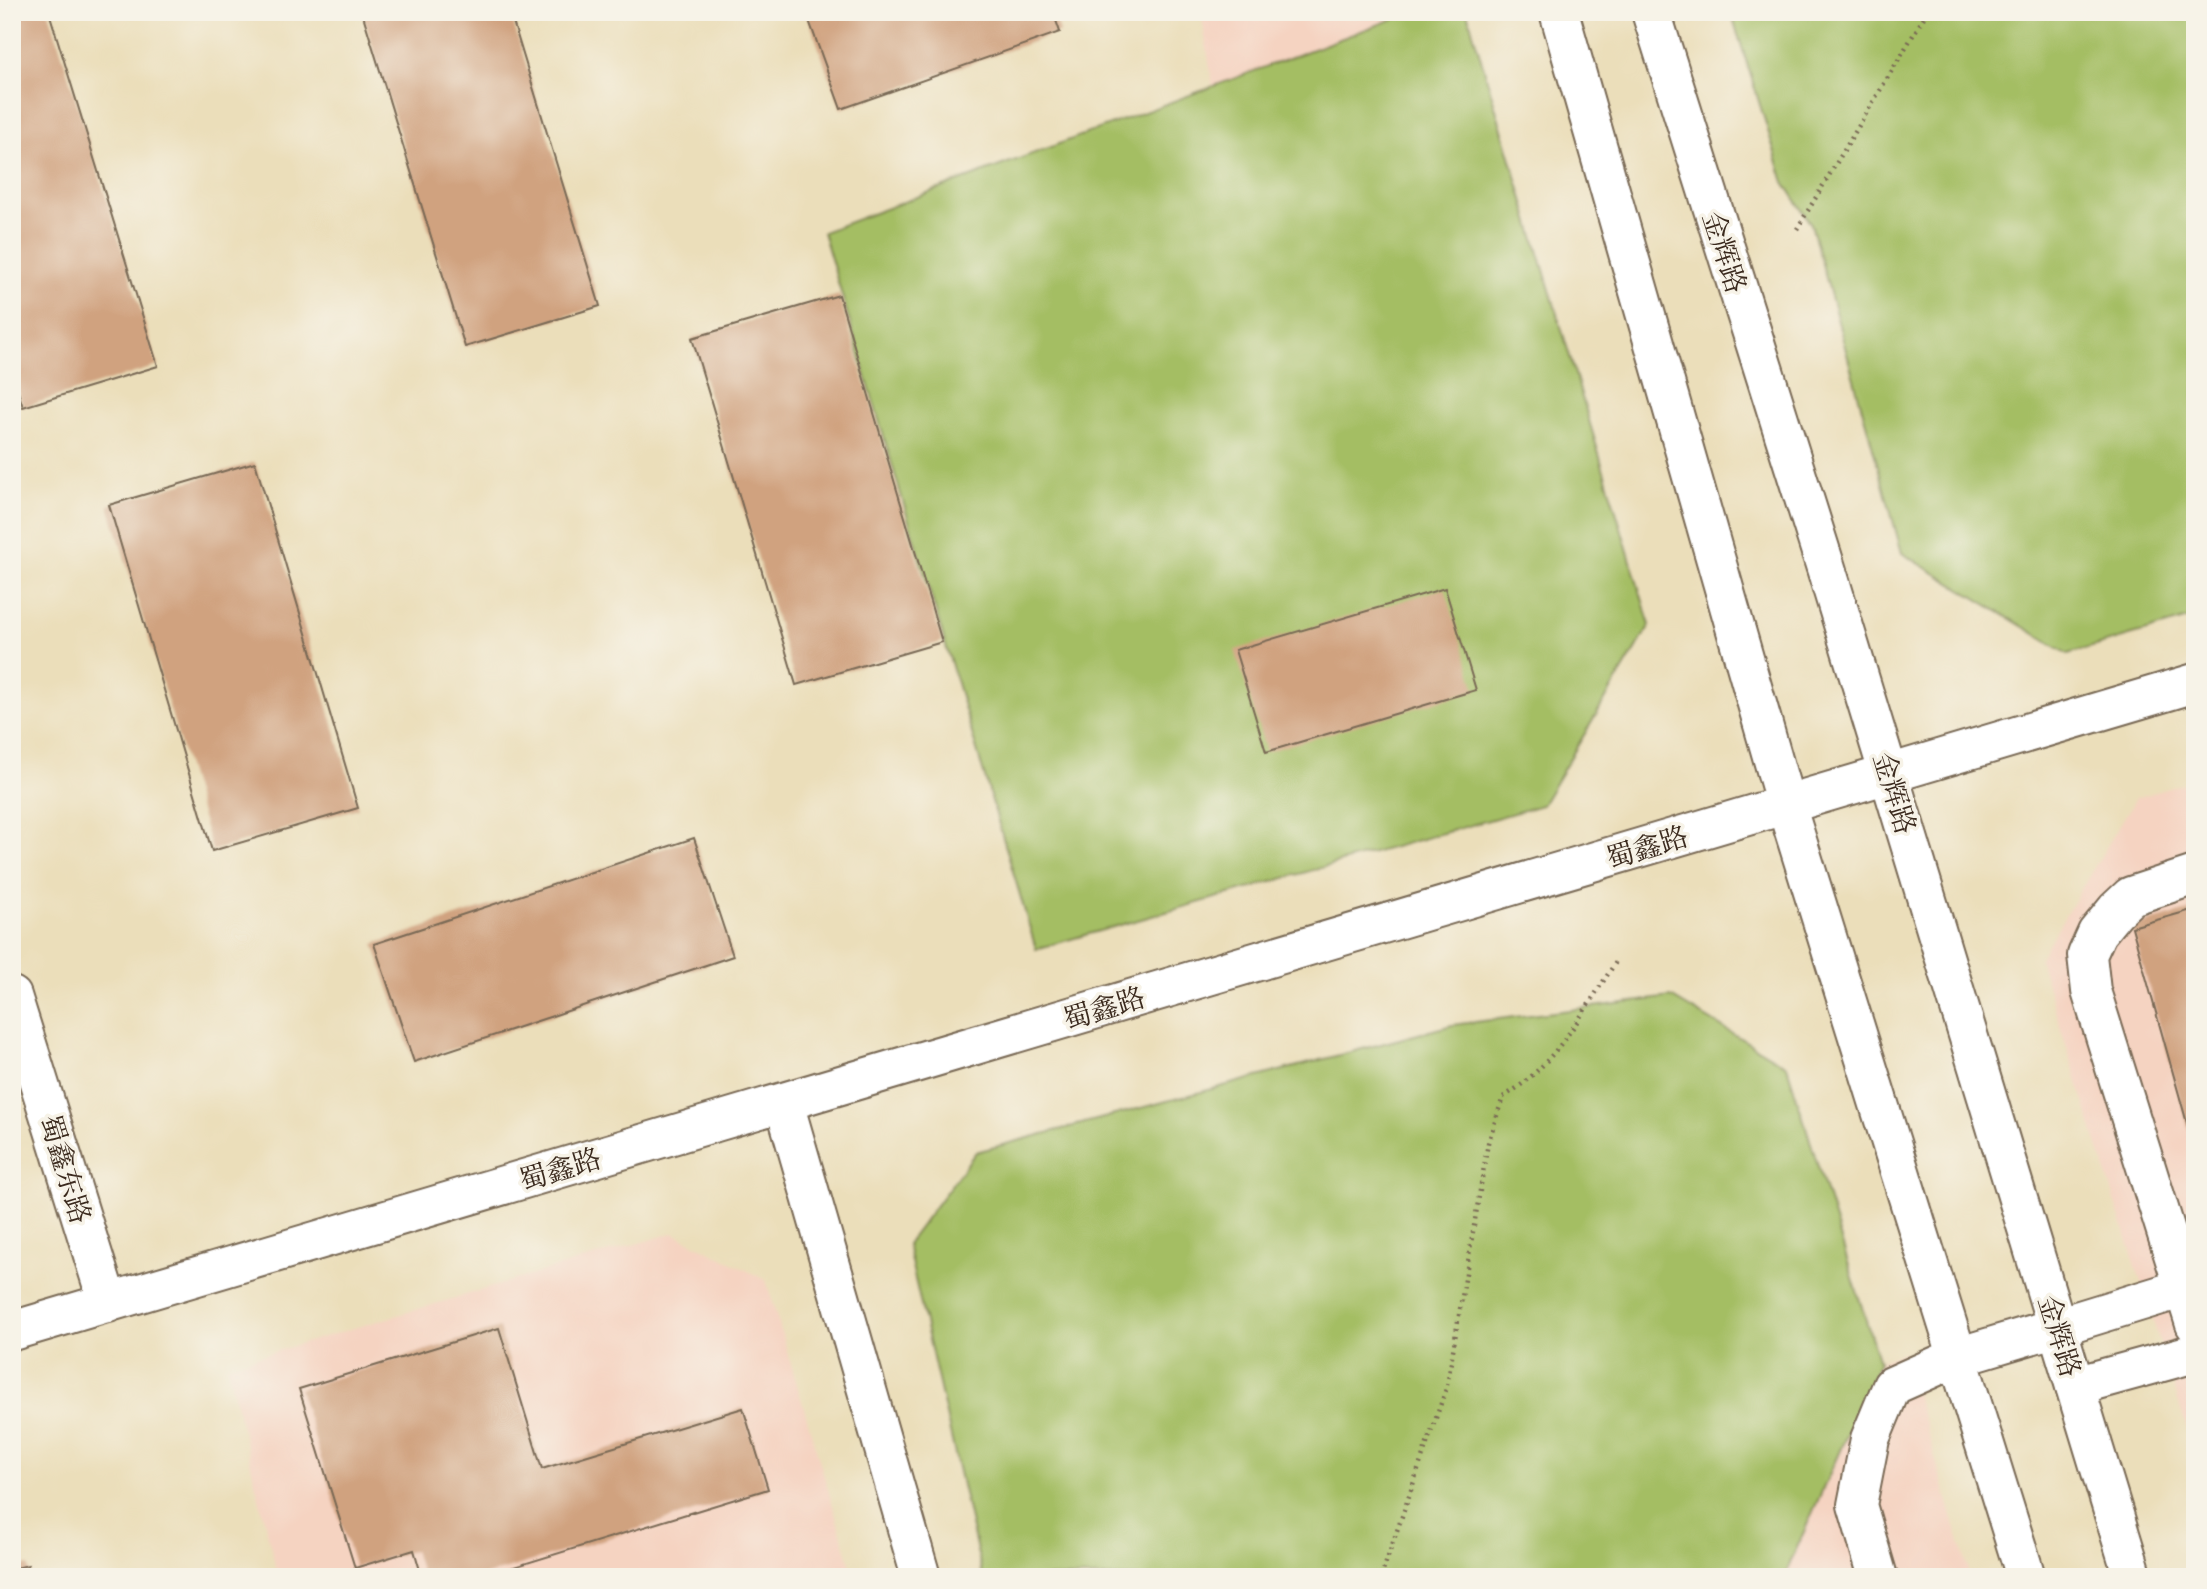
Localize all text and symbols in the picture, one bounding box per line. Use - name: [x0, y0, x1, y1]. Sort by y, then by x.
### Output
- street label: 金辉路: [1695, 207, 1754, 298]
- street label: 金辉路: [1866, 748, 1924, 838]
- street label: 蜀鑫路: [1602, 818, 1692, 876]
- street label: 蜀鑫路: [1059, 979, 1149, 1037]
- street label: 蜀鑫东路: [32, 1110, 99, 1228]
- street label: 蜀鑫路: [515, 1140, 605, 1198]
- street label: 金辉路: [2031, 1291, 2089, 1381]

